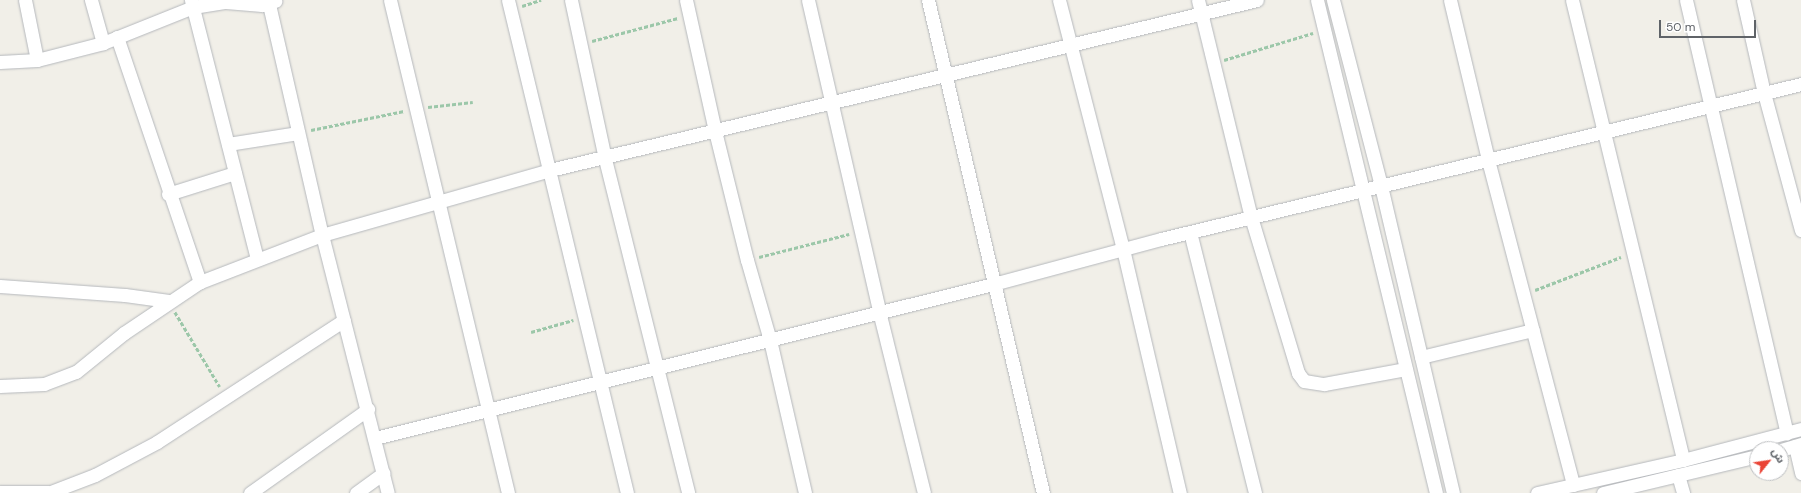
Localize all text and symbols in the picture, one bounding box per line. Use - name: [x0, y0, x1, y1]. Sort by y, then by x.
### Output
- scale bar: [1661, 12, 1758, 38]
- text: 50 m: [1666, 19, 1695, 35]
- north arrow: [1749, 441, 1789, 481]
- text: ش: [1769, 445, 1788, 466]

